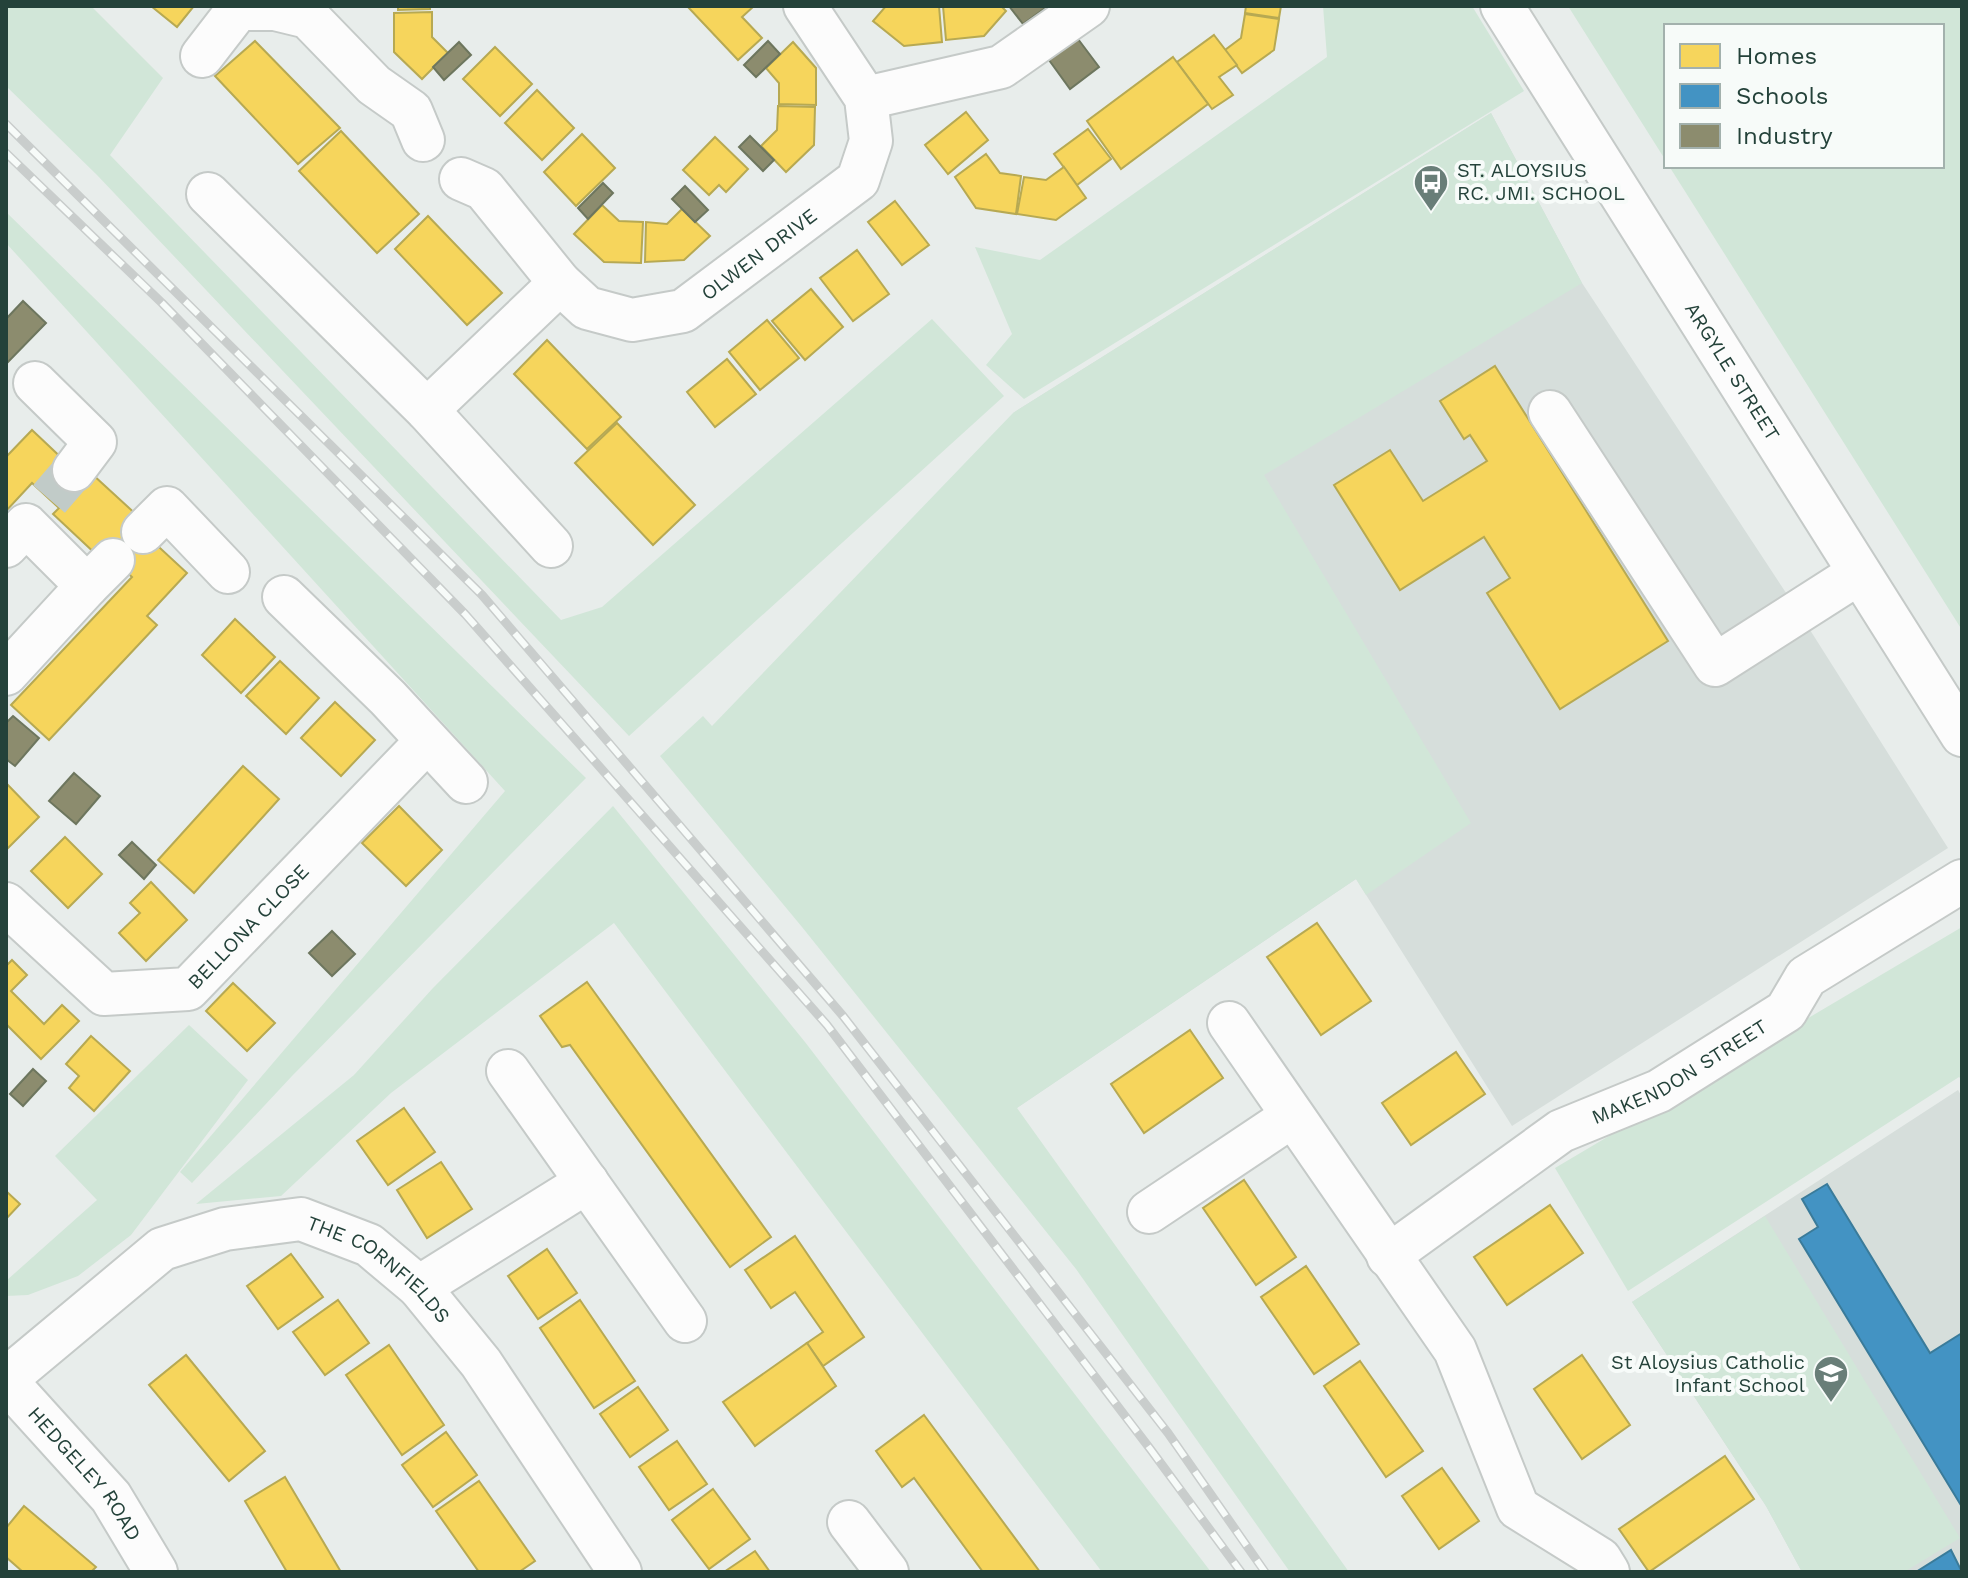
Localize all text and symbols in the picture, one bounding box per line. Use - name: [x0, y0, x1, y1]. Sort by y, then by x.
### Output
- legend: [1664, 24, 1944, 168]
- text: Homes: [1736, 42, 1817, 70]
- text: Schools: [1736, 82, 1828, 110]
- text: Industry: [1736, 122, 1833, 150]
- place label: ST. ALOYSIUS RC. JMI. SCHOOL: [1457, 158, 1625, 205]
- bus stop icon: ST. ALOYSIUS RC. JMI. SCHOOL: [1412, 163, 1450, 213]
- street label: OLWEN DRIVE: [696, 203, 822, 305]
- street label: ARGYLE STREET: [1680, 298, 1785, 445]
- street label: BELLONA CLOSE: [183, 859, 314, 994]
- street label: MAKENDON STREET: [1588, 1014, 1771, 1129]
- street label: THE CORNFIELDS: [304, 1211, 455, 1328]
- place label: St Aloysius Catholic Infant School: [1611, 1350, 1805, 1397]
- school or university icon: St Aloysius Catholic Infant School: [1812, 1354, 1850, 1404]
- street label: HEDGELEY ROAD: [23, 1402, 146, 1545]

